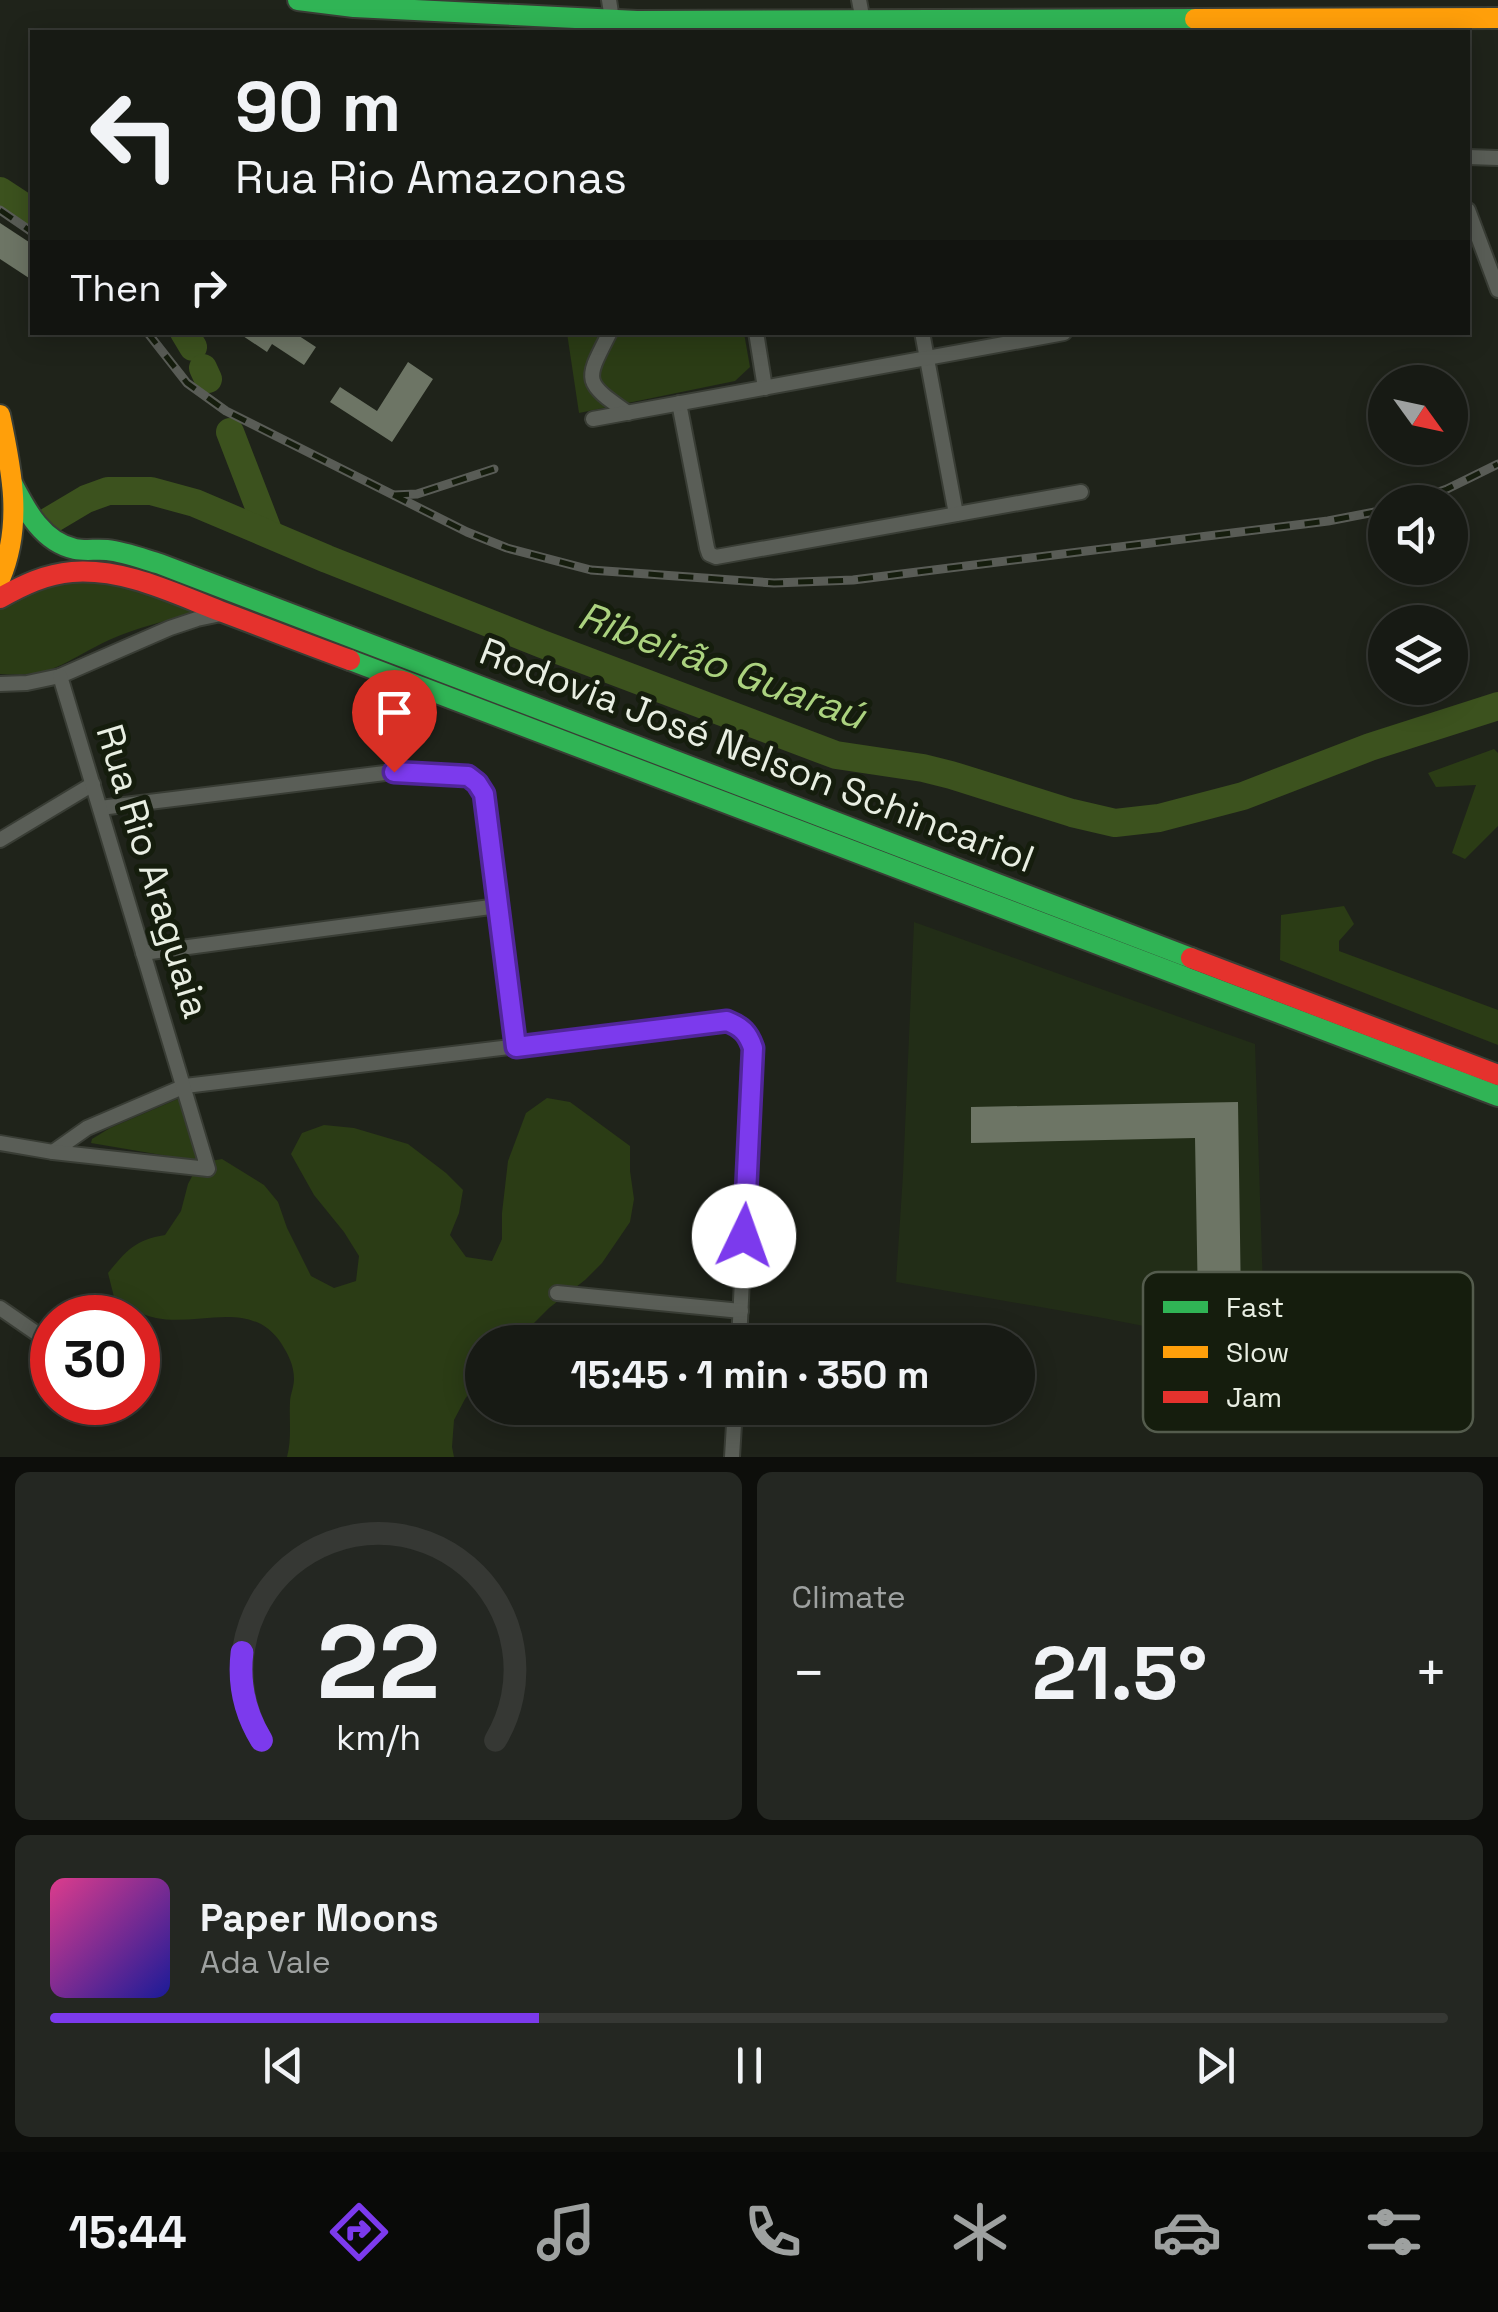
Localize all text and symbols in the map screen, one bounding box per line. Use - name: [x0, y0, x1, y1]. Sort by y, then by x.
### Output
- text: 90 m: [235, 62, 401, 151]
- icon: left: [70, 70, 200, 200]
- text: Rua Rio Amazonas: [235, 149, 627, 206]
- icon: right: [181, 260, 236, 315]
- text: Then: [70, 264, 161, 312]
- north arrow: [1368, 365, 1468, 465]
- map controls: [1368, 365, 1468, 705]
- button: sound: [1368, 485, 1468, 585]
- water label: Ribeirão Guaraú: [571, 590, 875, 742]
- button: layers: [1368, 605, 1468, 705]
- street label: Rodovia José Nelson Schincariol: [473, 627, 1041, 883]
- pin: [352, 670, 437, 773]
- icon: arrive: [367, 685, 422, 740]
- street label: Rua Rio Araguaia: [86, 718, 220, 1024]
- position arrow: [692, 1184, 796, 1288]
- legend: [1143, 1272, 1473, 1432]
- text: Fast: [1226, 1289, 1284, 1325]
- speed limit sign: 30: [30, 1295, 160, 1425]
- text: Slow: [1226, 1334, 1289, 1370]
- text: 15:45 · 1 min · 350 m: [571, 1351, 929, 1399]
- text: Jam: [1226, 1379, 1282, 1415]
- text: Climate: [792, 1577, 906, 1617]
- text: 22: [316, 1596, 440, 1728]
- text: 21.5°: [1032, 1625, 1207, 1721]
- text: −: [792, 1638, 826, 1708]
- text: +: [1414, 1638, 1448, 1708]
- text: km/h: [336, 1715, 421, 1760]
- text: Paper Moons: [200, 1894, 439, 1942]
- text: Ada Vale: [200, 1942, 331, 1982]
- icon: previous: [256, 2038, 311, 2093]
- icon: pause: [722, 2038, 777, 2093]
- icon: next: [1188, 2038, 1243, 2093]
- icon: directions: [324, 2197, 394, 2267]
- icon: music: [531, 2197, 601, 2267]
- icon: phone: [738, 2197, 808, 2267]
- icon: climate: [945, 2197, 1015, 2267]
- icon: car: [1152, 2197, 1222, 2267]
- icon: filters: [1359, 2197, 1429, 2267]
- text: 15:44: [69, 2204, 187, 2261]

